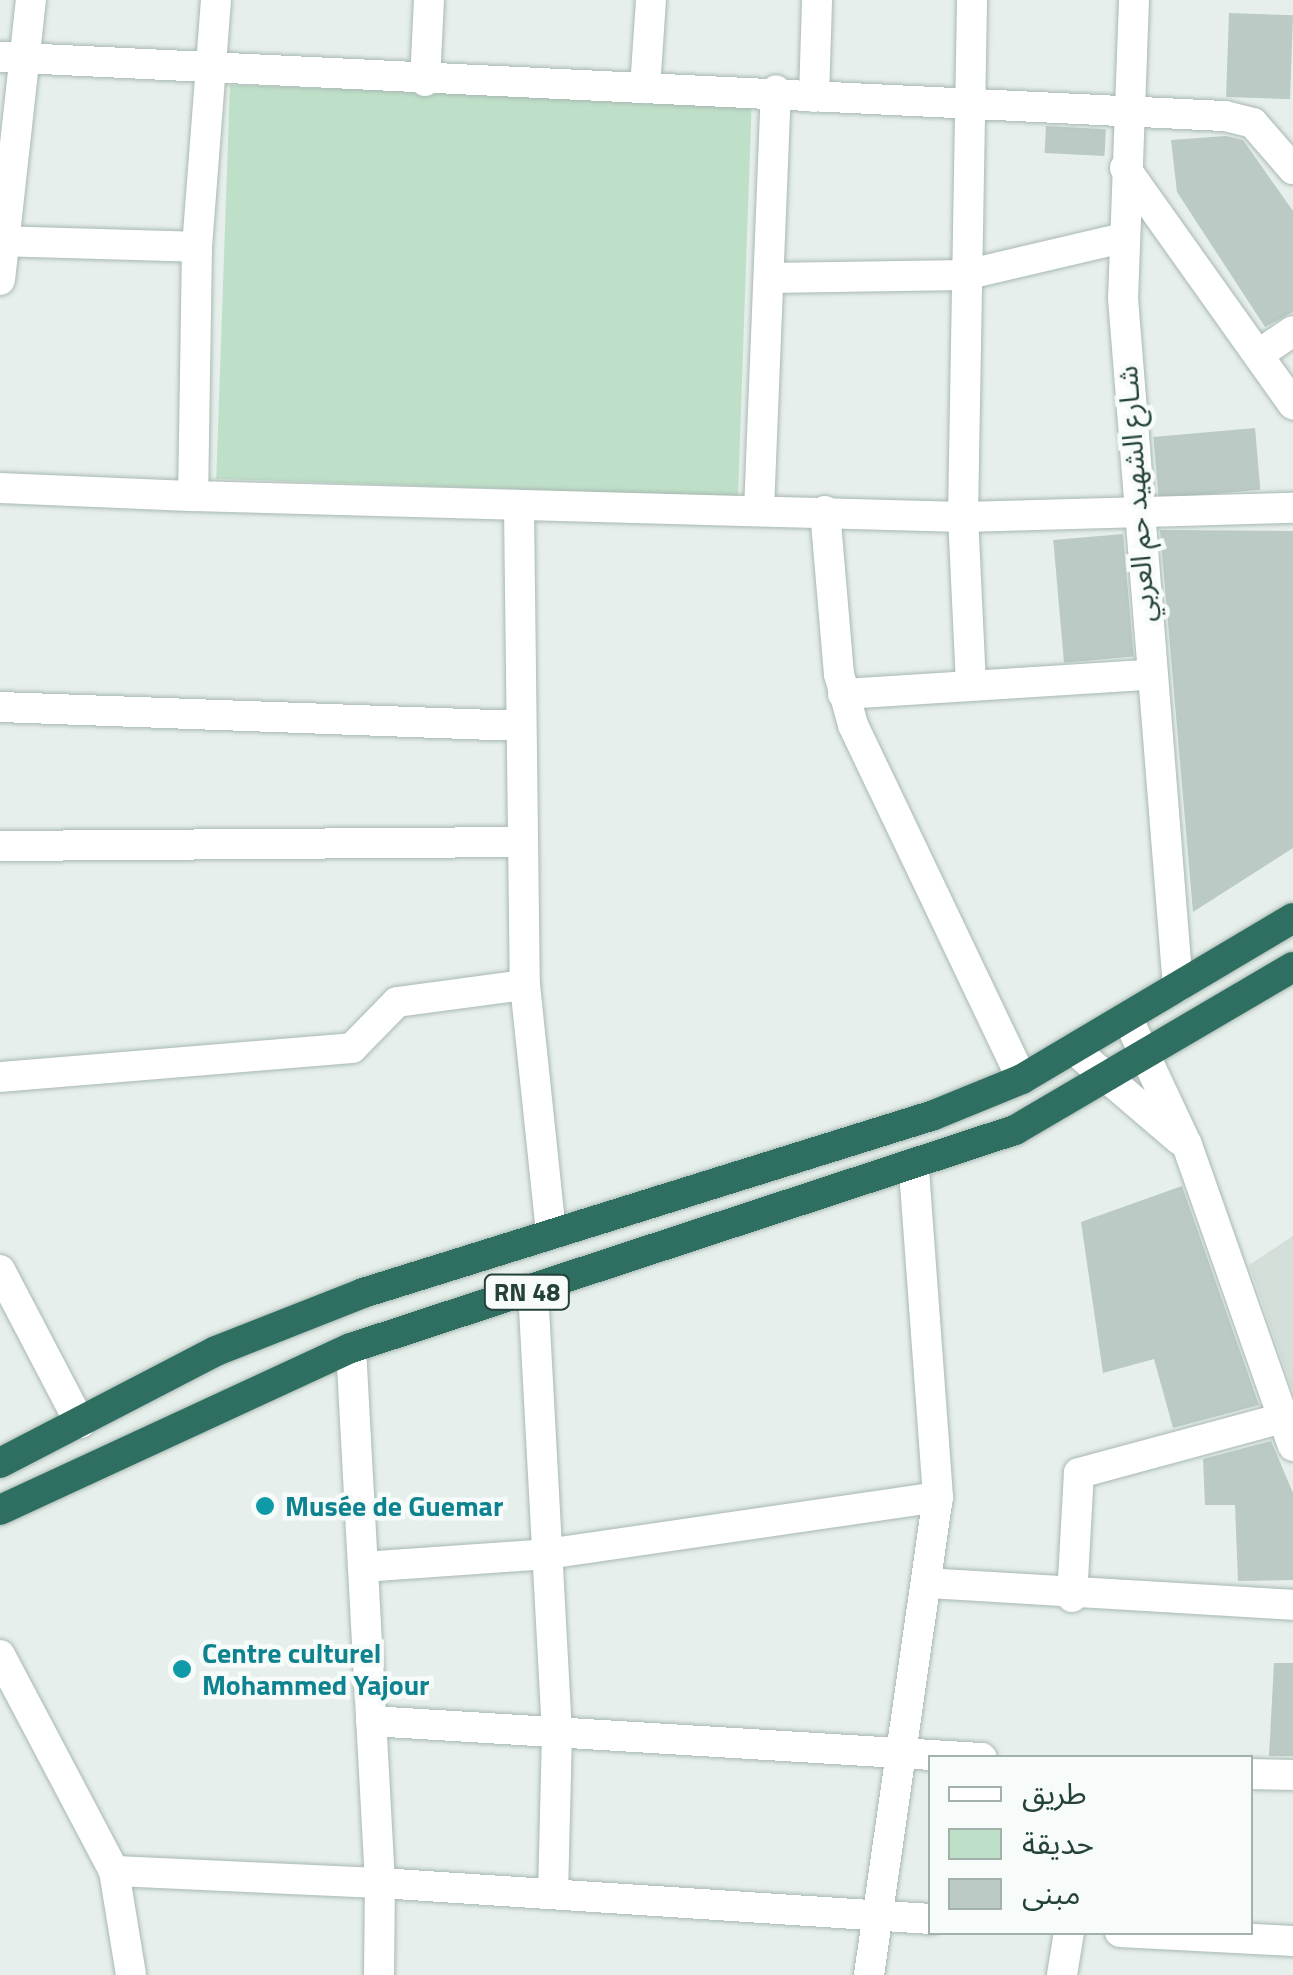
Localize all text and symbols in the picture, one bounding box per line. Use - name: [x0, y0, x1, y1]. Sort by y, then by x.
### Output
- street label: شـارع الشهيد حم العربي: [1110, 365, 1162, 623]
- road number: RN 48: [482, 1272, 572, 1312]
- place label: Musée de Guemar: [285, 1489, 503, 1523]
- marker: Musée de Guemar: [254, 1495, 276, 1517]
- place label: Centre culturel Mohammed Yajour: [202, 1636, 430, 1702]
- marker: Centre culturel Mohammed Yajour: [171, 1658, 193, 1680]
- legend: [928, 1755, 1253, 1935]
- text: طريق: [1022, 1770, 1087, 1816]
- text: حديقة: [1022, 1820, 1094, 1866]
- text: مبنى: [1022, 1870, 1080, 1916]

